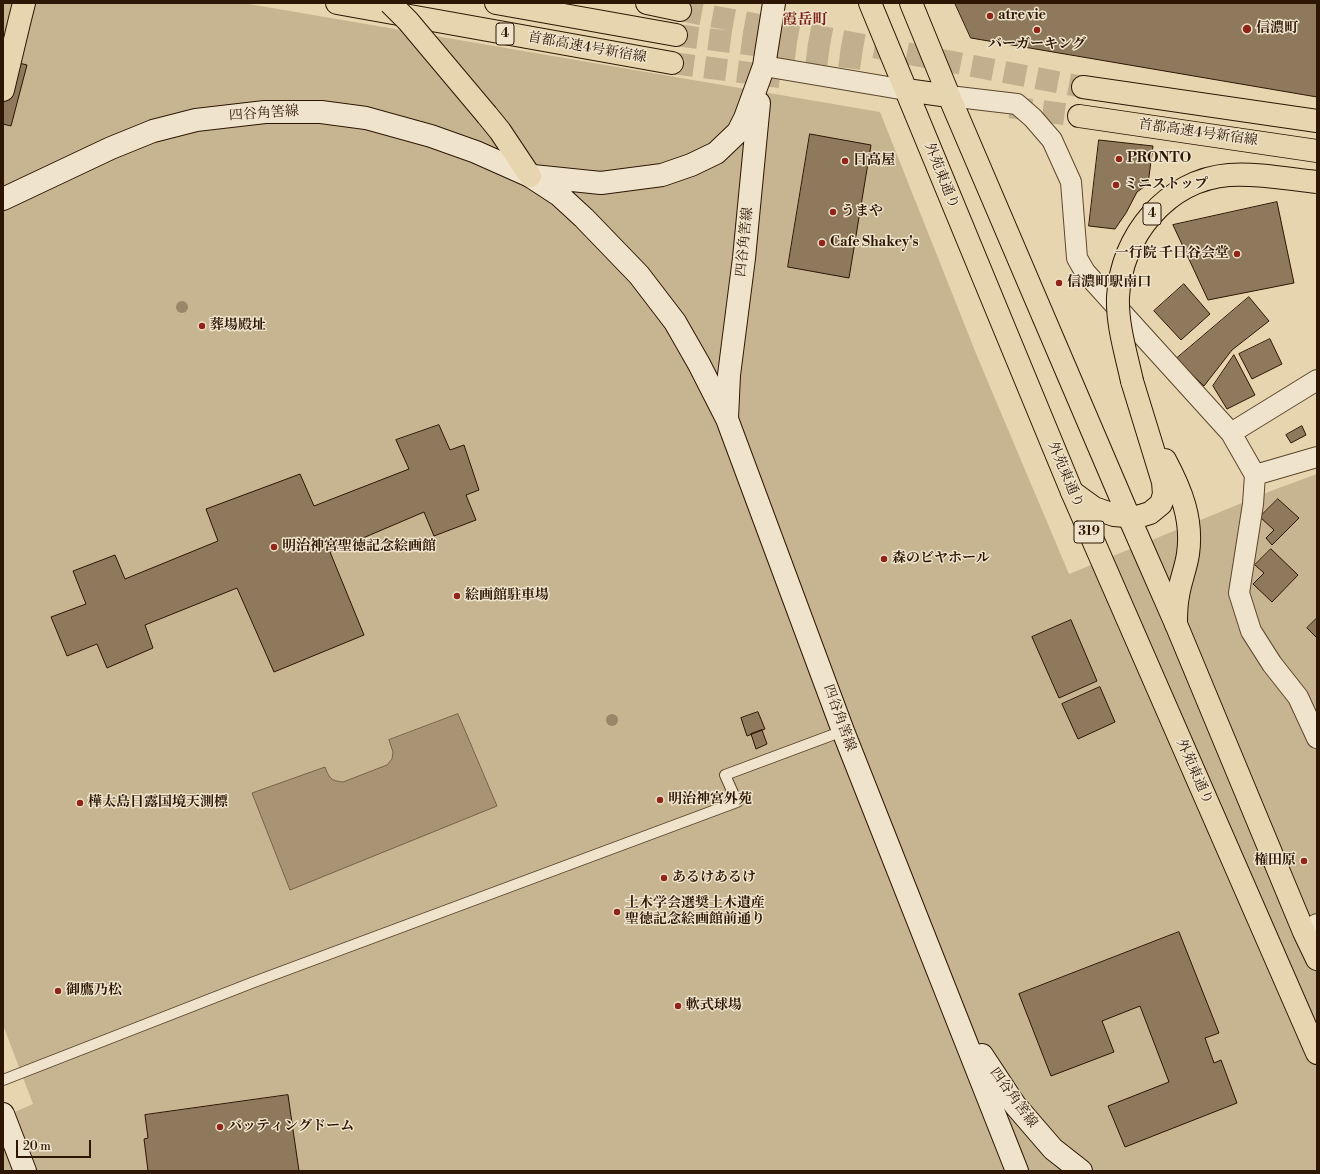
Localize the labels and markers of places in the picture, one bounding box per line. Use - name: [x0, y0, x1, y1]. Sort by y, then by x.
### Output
- place label: atre vie: [998, 8, 1046, 24]
- marker: atre vie: [985, 11, 995, 21]
- place label: 信濃町: [1256, 21, 1298, 37]
- marker: 信濃町: [1241, 23, 1253, 35]
- marker: バーガーキング: [1032, 25, 1042, 35]
- place label: バーガーキング: [988, 37, 1086, 53]
- place label: PRONTO: [1127, 151, 1191, 167]
- place label: 日高屋: [853, 153, 895, 169]
- marker: PRONTO: [1114, 154, 1124, 164]
- marker: 日高屋: [840, 156, 850, 166]
- place label: ミニストップ: [1124, 177, 1208, 193]
- marker: ミニストップ: [1111, 180, 1121, 190]
- place label: うまや: [841, 204, 883, 220]
- marker: うまや: [828, 207, 838, 217]
- place label: Cafe Shakey's: [830, 235, 919, 251]
- marker: Cafe Shakey's: [817, 238, 827, 248]
- place label: 一行院 千日谷会堂: [1115, 246, 1229, 262]
- marker: 一行院 千日谷会堂: [1232, 249, 1242, 259]
- place label: 信濃町駅南口: [1067, 275, 1151, 291]
- marker: 信濃町駅南口: [1054, 278, 1064, 288]
- place label: 葬場殿址: [210, 318, 266, 334]
- marker: 葬場殿址: [197, 321, 207, 331]
- place label: 明治神宮聖徳記念絵画館: [282, 539, 436, 555]
- marker: 明治神宮聖徳記念絵画館: [269, 542, 279, 552]
- place label: 森のビヤホール: [892, 551, 990, 567]
- marker: 森のビヤホール: [879, 554, 889, 564]
- place label: 絵画館駐車場: [465, 588, 549, 604]
- marker: 絵画館駐車場: [452, 591, 462, 601]
- place label: 明治神宮外苑: [668, 792, 752, 808]
- place label: 樺太島日露国境天測標: [88, 795, 228, 811]
- marker: 明治神宮外苑: [655, 795, 665, 805]
- marker: 樺太島日露国境天測標: [75, 798, 85, 808]
- place label: 権田原: [1254, 853, 1296, 869]
- marker: 権田原: [1299, 856, 1309, 866]
- place label: あるけあるけ: [672, 870, 756, 886]
- marker: あるけあるけ: [659, 873, 669, 883]
- place label: 土木学会選奨土木遺産 聖徳記念絵画館前通り: [625, 896, 765, 928]
- marker: 土木学会選奨土木遺産 聖徳記念絵画館前通り: [612, 907, 622, 917]
- place label: 御鷹乃松: [66, 983, 122, 999]
- marker: 御鷹乃松: [53, 986, 63, 996]
- place label: 軟式球場: [686, 998, 742, 1014]
- marker: 軟式球場: [673, 1001, 683, 1011]
- place label: バッティングドーム: [228, 1119, 354, 1135]
- marker: バッティングドーム: [215, 1122, 225, 1132]

